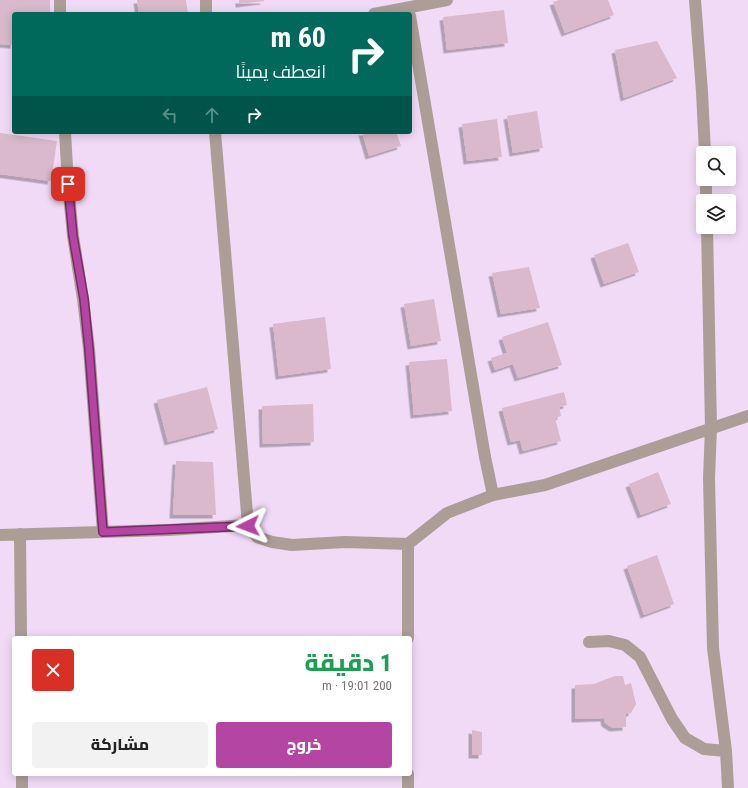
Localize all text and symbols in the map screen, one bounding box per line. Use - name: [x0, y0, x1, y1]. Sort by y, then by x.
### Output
- text: 60 m: [270, 21, 326, 54]
- icon: right: [340, 28, 392, 80]
- text: انعطف يمينًا: [235, 61, 326, 82]
- icon: left: [159, 104, 181, 126]
- icon: ahead: [201, 104, 223, 126]
- icon: right: [243, 104, 265, 126]
- map controls: [696, 146, 736, 234]
- button: search: [696, 146, 736, 186]
- pin: [51, 167, 85, 201]
- icon: arrive: [57, 173, 79, 195]
- button: layers: [696, 194, 736, 234]
- position arrow: [227, 505, 269, 547]
- button: close: [32, 649, 74, 691]
- text: 1 دقيقة: [305, 649, 392, 677]
- text: 200 m · 19:01: [322, 678, 392, 693]
- button: مشاركة: [32, 722, 208, 768]
- button: خروج: [216, 722, 392, 768]

